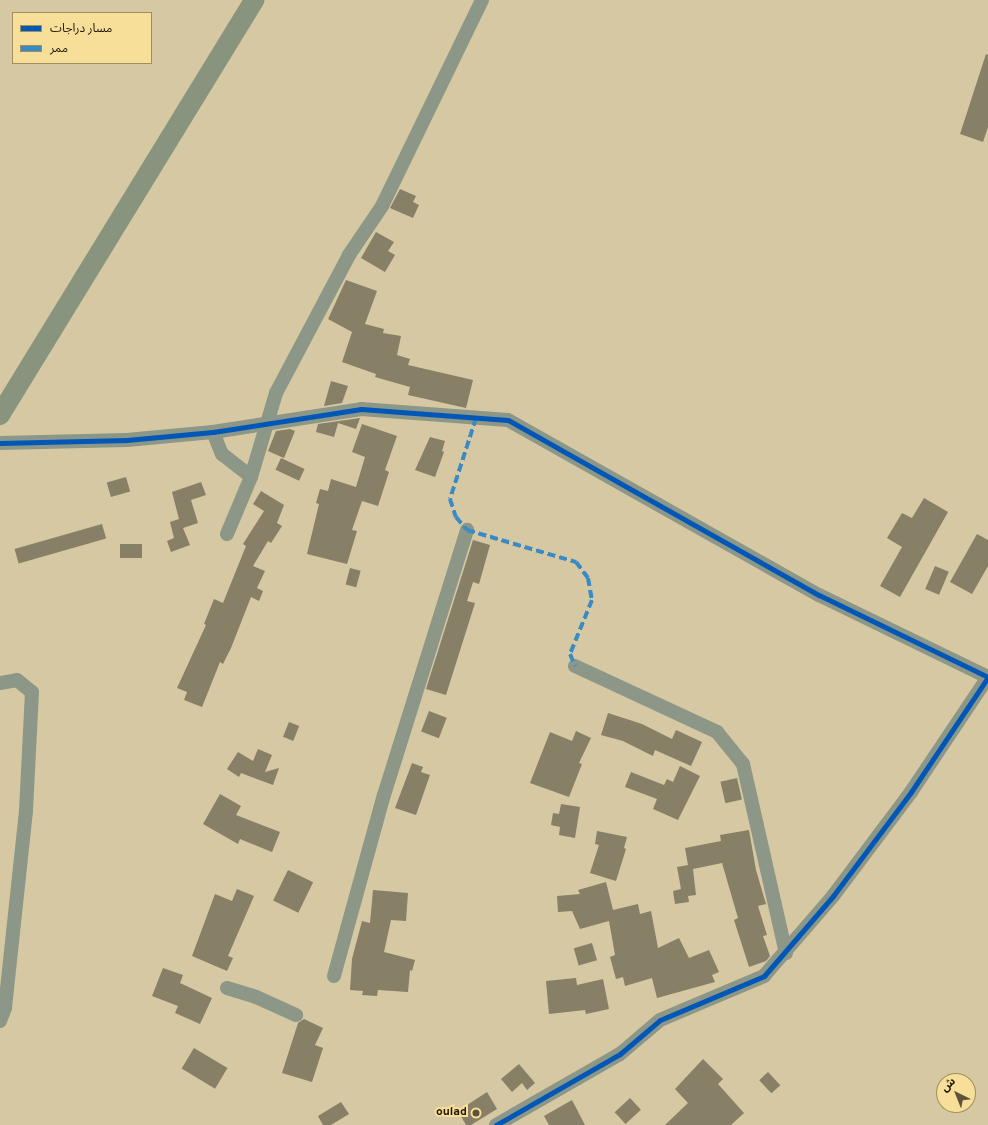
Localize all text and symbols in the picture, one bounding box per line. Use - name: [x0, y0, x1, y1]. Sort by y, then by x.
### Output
- legend: [12, 12, 152, 64]
- text: مسار دراجات: [50, 21, 112, 37]
- text: ممر: [50, 41, 68, 57]
- north arrow: [936, 1073, 976, 1113]
- text: ش: [938, 1075, 959, 1095]
- place label: oulad: [436, 1106, 467, 1120]
- marker: oulad: [470, 1107, 482, 1119]

